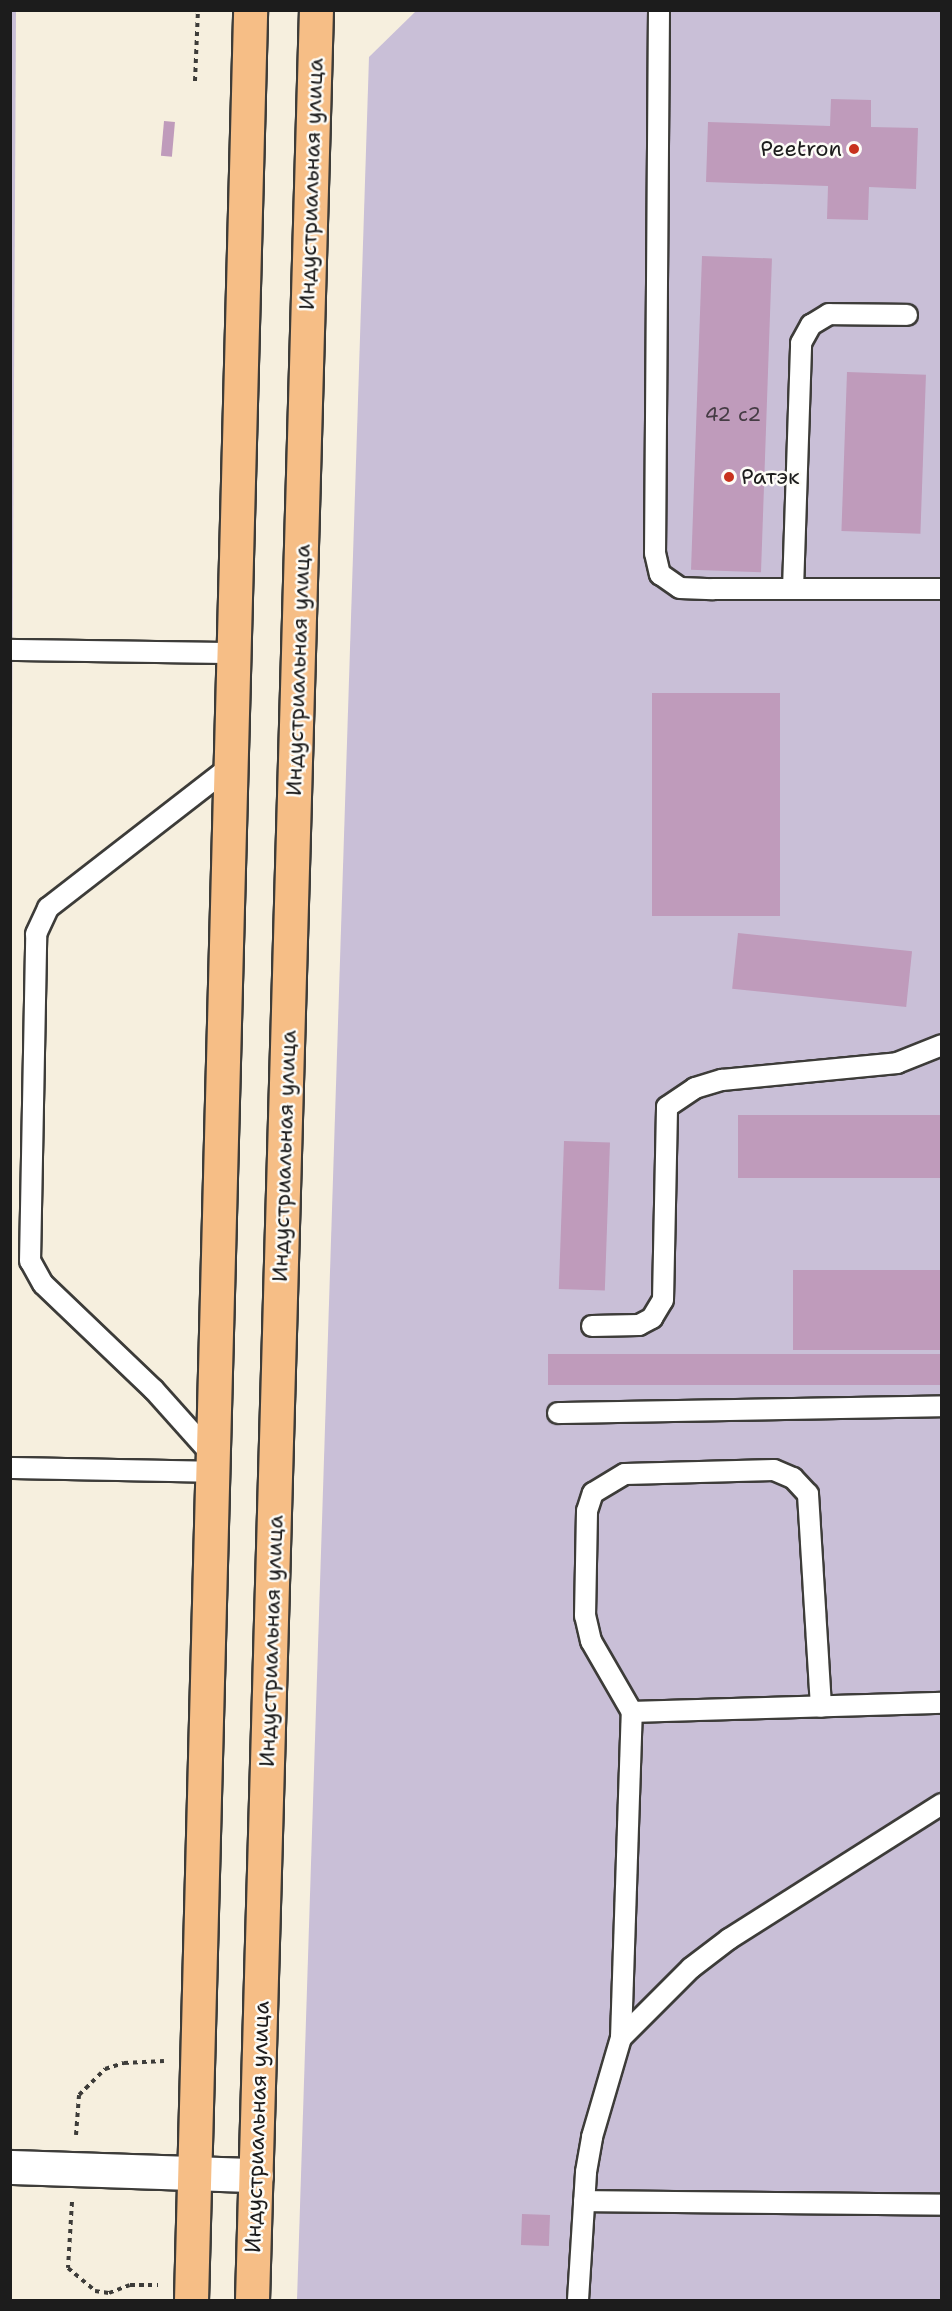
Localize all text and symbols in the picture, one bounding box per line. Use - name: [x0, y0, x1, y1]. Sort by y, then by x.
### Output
- street label: Индустриальная улица: [293, 57, 329, 311]
- place label: Peetron: [760, 136, 842, 162]
- marker: Peetron: [847, 142, 861, 156]
- house number: 42 с2: [705, 402, 761, 426]
- place label: Ратэк: [741, 464, 800, 490]
- marker: Ратэк: [722, 470, 736, 484]
- street label: Индустриальная улица: [280, 543, 316, 797]
- street label: Индустриальная улица: [266, 1029, 302, 1283]
- street label: Индустриальная улица: [253, 1514, 289, 1768]
- street label: Индустриальная улица: [239, 2000, 275, 2254]

